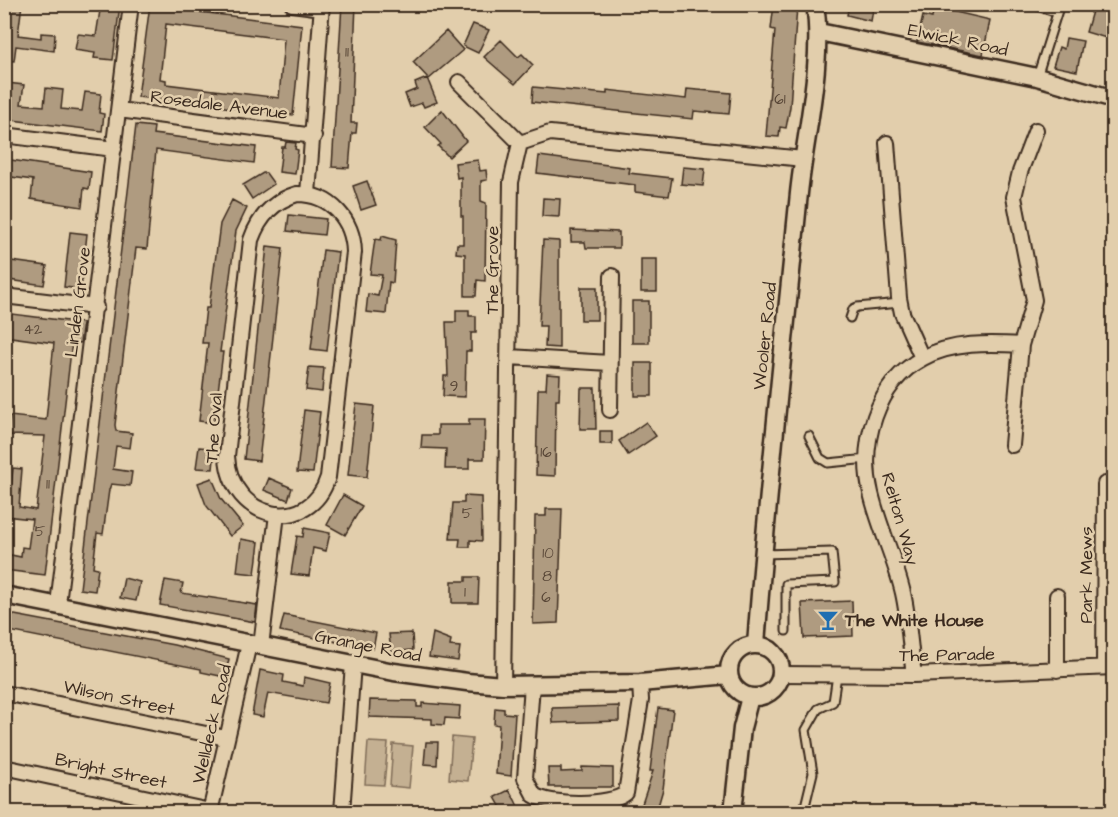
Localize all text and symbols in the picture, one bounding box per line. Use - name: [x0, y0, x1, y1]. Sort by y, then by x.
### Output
- street label: Elwick Road: [906, 17, 1010, 63]
- house number: 11: [345, 42, 349, 63]
- street label: Rosedale Avenue: [149, 84, 289, 126]
- house number: 61: [774, 89, 786, 110]
- street label: The Grove: [480, 225, 505, 314]
- street label: Linden Grove: [59, 245, 97, 359]
- street label: Wooler Road: [747, 281, 783, 391]
- house number: 42: [24, 319, 43, 340]
- house number: 9: [450, 376, 458, 397]
- street label: The Oval: [199, 392, 229, 464]
- house number: 16: [540, 442, 552, 463]
- street label: Relton Way: [874, 470, 925, 568]
- house number: 11: [46, 474, 50, 495]
- house number: 5: [462, 503, 473, 524]
- house number: 5: [35, 521, 46, 542]
- street label: Park Mews: [1074, 526, 1099, 624]
- house number: 10: [542, 543, 554, 564]
- house number: 8: [542, 566, 552, 587]
- house number: 1: [464, 582, 466, 603]
- house number: 6: [541, 587, 551, 608]
- bar icon: The White House: [816, 608, 840, 632]
- place label: The White House: [844, 608, 984, 633]
- street label: Grange Road: [312, 623, 423, 670]
- street label: The Parade: [899, 642, 995, 668]
- street label: Welldeck Road: [186, 662, 238, 786]
- street label: Wilson Street: [61, 674, 178, 722]
- street label: Bright Street: [53, 747, 170, 796]

